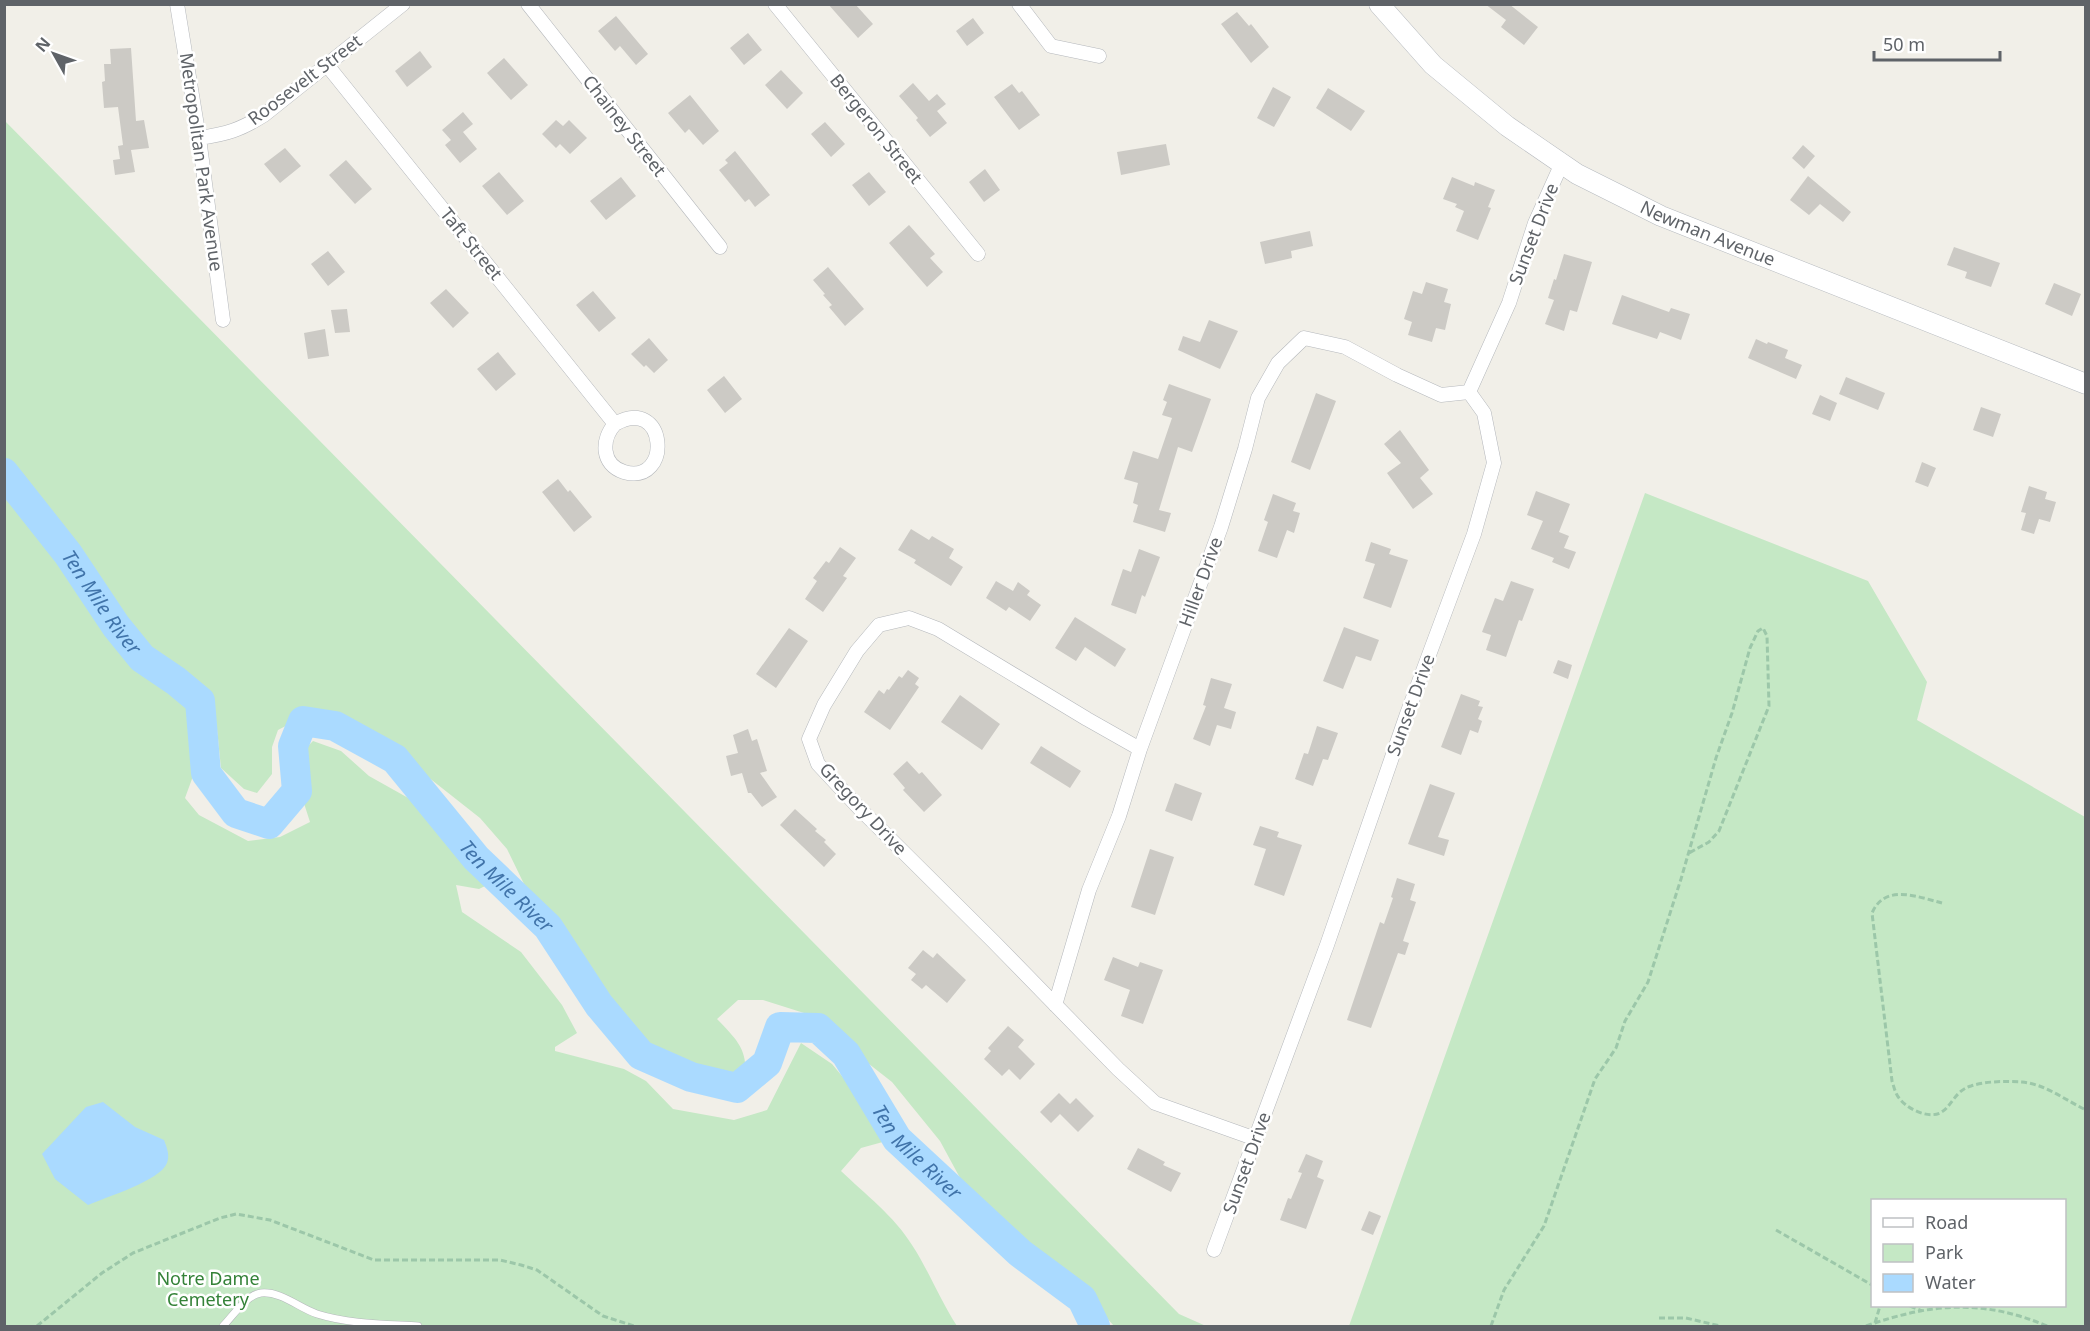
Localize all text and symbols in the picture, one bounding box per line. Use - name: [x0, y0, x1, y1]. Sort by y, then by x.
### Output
- north arrow: [24, 24, 84, 84]
- scale bar: [1874, 24, 2000, 62]
- street label: Roosevelt Street: [243, 28, 367, 130]
- text: N: [30, 32, 55, 56]
- text: 50 m: [1883, 32, 1925, 56]
- street label: Metropolitan Park Avenue: [175, 51, 229, 273]
- street label: Bergeron Street: [825, 69, 929, 189]
- street label: Chainey Street: [578, 70, 672, 181]
- street label: Sunset Drive: [1503, 180, 1563, 288]
- street label: Newman Avenue: [1636, 195, 1779, 271]
- street label: Taft Street: [435, 202, 509, 285]
- street label: Hiller Drive: [1173, 533, 1227, 630]
- water label: Ten Mile River: [56, 544, 148, 661]
- street label: Sunset Drive: [1381, 650, 1440, 759]
- street label: Gregory Drive: [815, 757, 913, 860]
- water label: Ten Mile River: [454, 834, 560, 939]
- water label: Ten Mile River: [866, 1099, 969, 1206]
- street label: Sunset Drive: [1217, 1108, 1276, 1217]
- legend: [1871, 1199, 2066, 1307]
- text: Road: [1925, 1210, 1968, 1234]
- text: Park: [1925, 1240, 1963, 1264]
- park label: Notre Dame Cemetery: [156, 1266, 260, 1311]
- text: Water: [1925, 1270, 1976, 1294]

